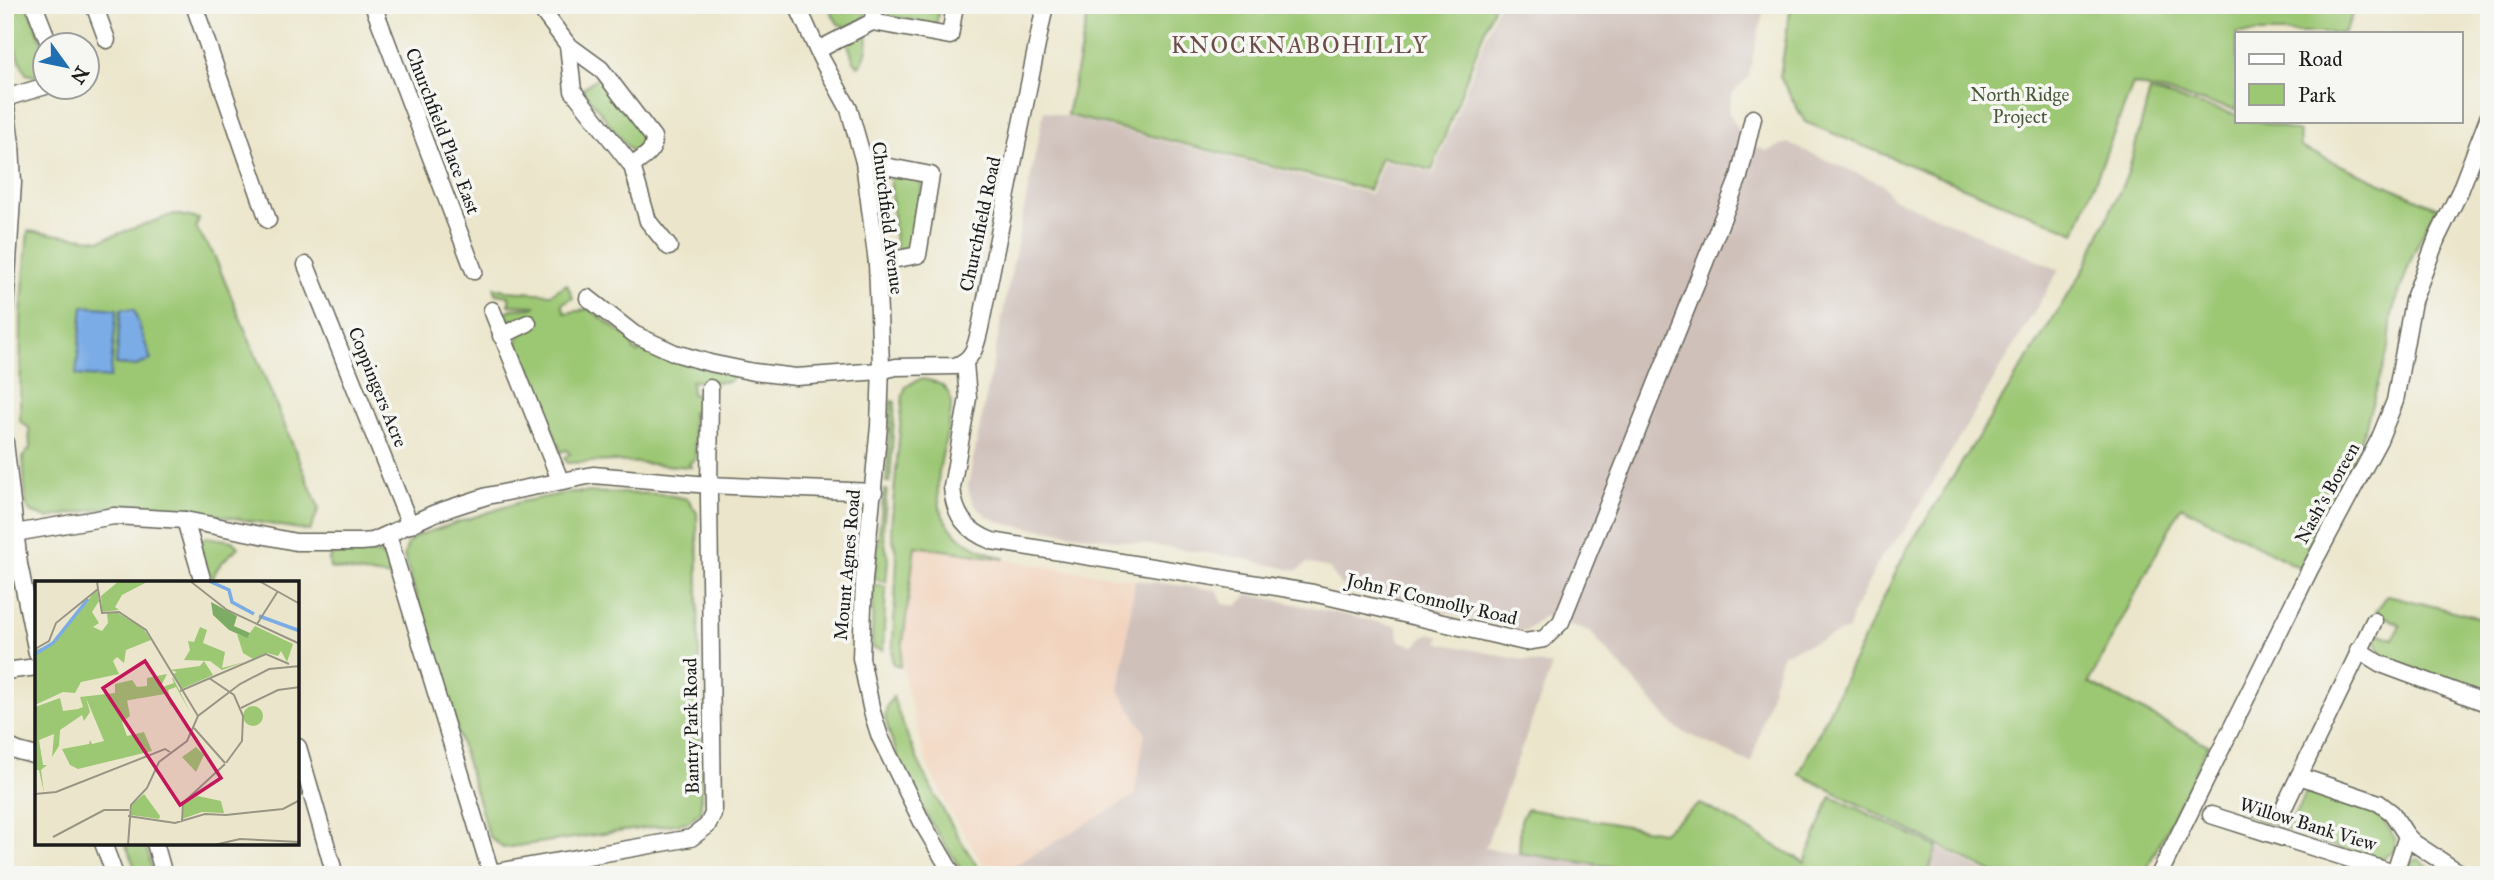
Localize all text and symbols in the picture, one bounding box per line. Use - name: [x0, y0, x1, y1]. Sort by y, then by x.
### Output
- district label: KNOCKNABOHILLY: [1171, 31, 1429, 59]
- north arrow: [32, 32, 102, 102]
- legend: [2235, 32, 2462, 122]
- street label: Churchfield Place East: [401, 45, 485, 218]
- text: Road: [2298, 46, 2343, 72]
- text: N: [66, 62, 94, 88]
- text: Park: [2298, 82, 2336, 108]
- park label: North Ridge Project: [1971, 83, 2069, 128]
- street label: Churchfield Avenue: [867, 140, 909, 296]
- street label: Churchfield Road: [954, 154, 1006, 294]
- street label: Coppingers Acre: [342, 323, 413, 451]
- street label: Nash's Boreen: [2290, 438, 2364, 548]
- street label: Mount Agnes Road: [829, 488, 866, 642]
- street label: John F Connolly Road: [1342, 568, 1520, 631]
- inset map: [35, 581, 299, 845]
- street label: Bantry Park Road: [678, 657, 704, 794]
- street label: Willow Bank View: [2237, 792, 2380, 856]

